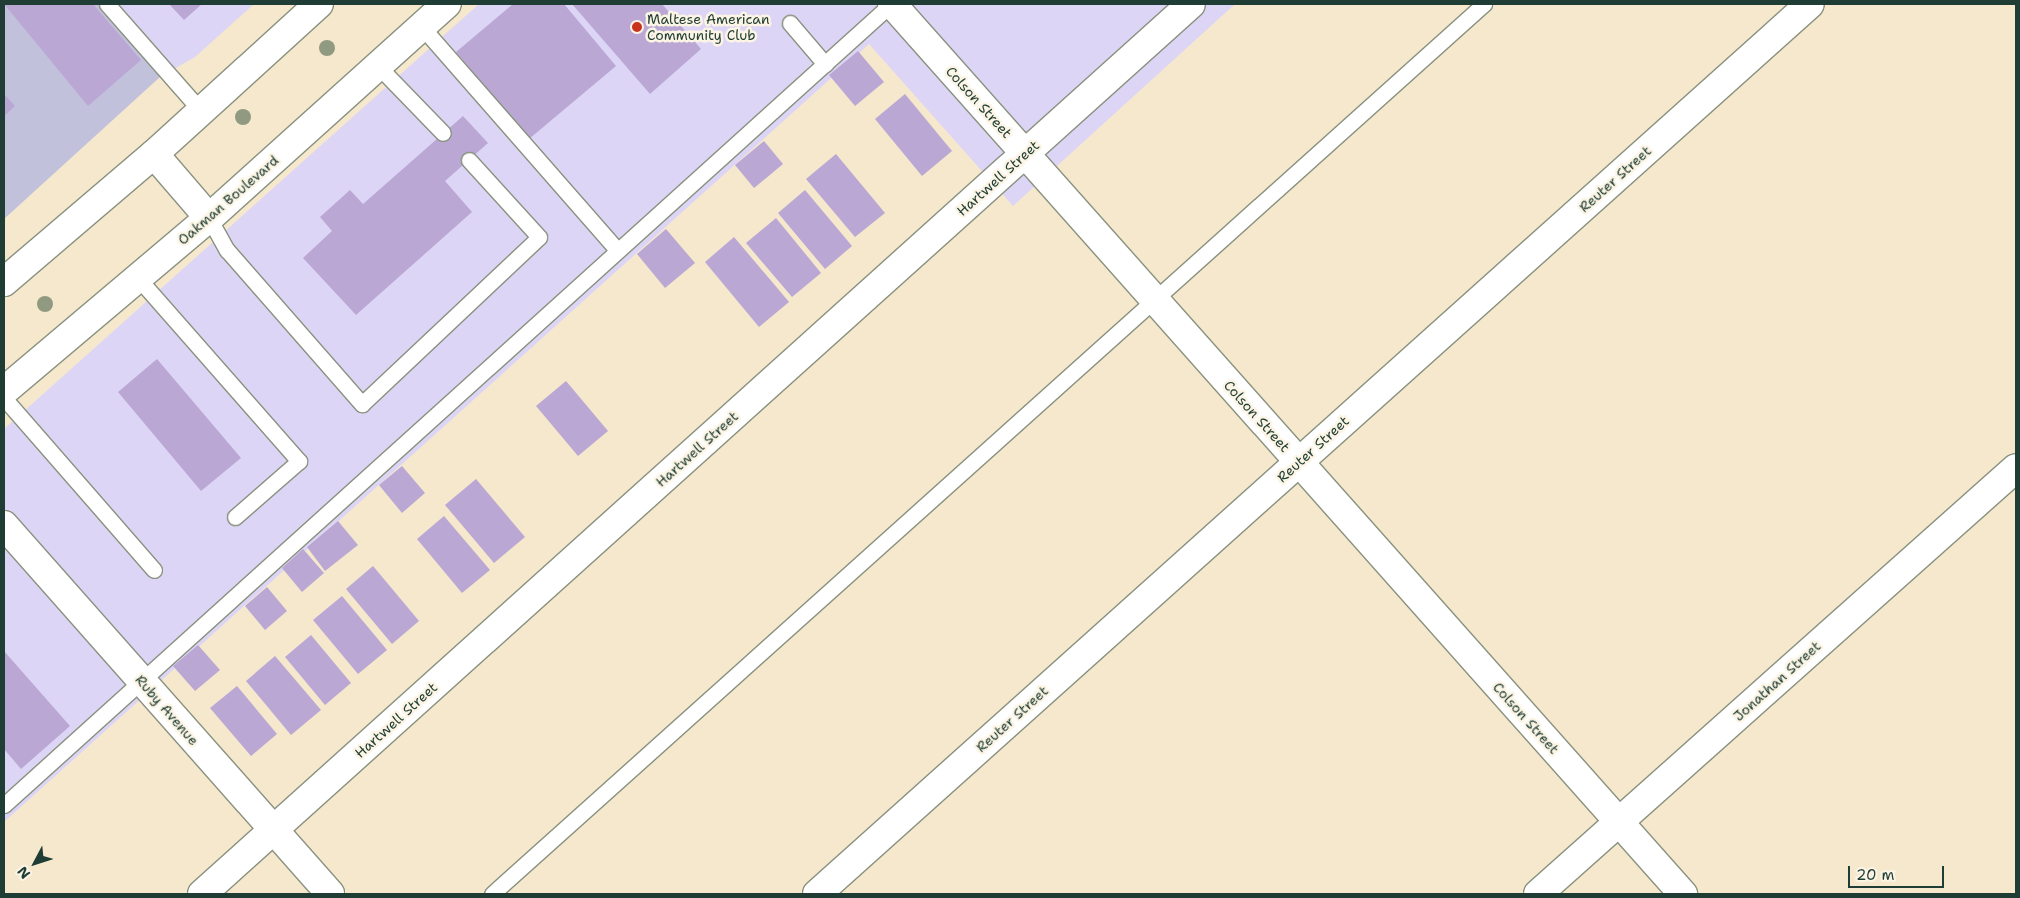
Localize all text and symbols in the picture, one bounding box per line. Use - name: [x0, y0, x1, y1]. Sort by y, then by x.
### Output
- place label: Maltese American Community Club: [647, 11, 770, 44]
- marker: Maltese American Community Club: [631, 21, 643, 33]
- street label: Colson Street: [942, 63, 1016, 141]
- street label: Hartwell Street: [953, 137, 1043, 219]
- street label: Reuter Street: [1576, 142, 1654, 216]
- street label: Oakman Boulevard: [174, 152, 282, 248]
- street label: Colson Street: [1220, 377, 1294, 455]
- street label: Hartwell Street: [652, 408, 742, 490]
- street label: Reuter Street: [1274, 412, 1352, 486]
- street label: Jonathan Street: [1730, 637, 1824, 725]
- street label: Ruby Avenue: [132, 671, 202, 749]
- street label: Hartwell Street: [351, 679, 441, 761]
- street label: Colson Street: [1489, 679, 1563, 757]
- street label: Reuter Street: [973, 682, 1051, 756]
- north arrow: [10, 838, 60, 888]
- scale bar: [1850, 856, 1946, 888]
- text: N: [13, 863, 34, 883]
- text: 20 m: [1856, 865, 1895, 885]

